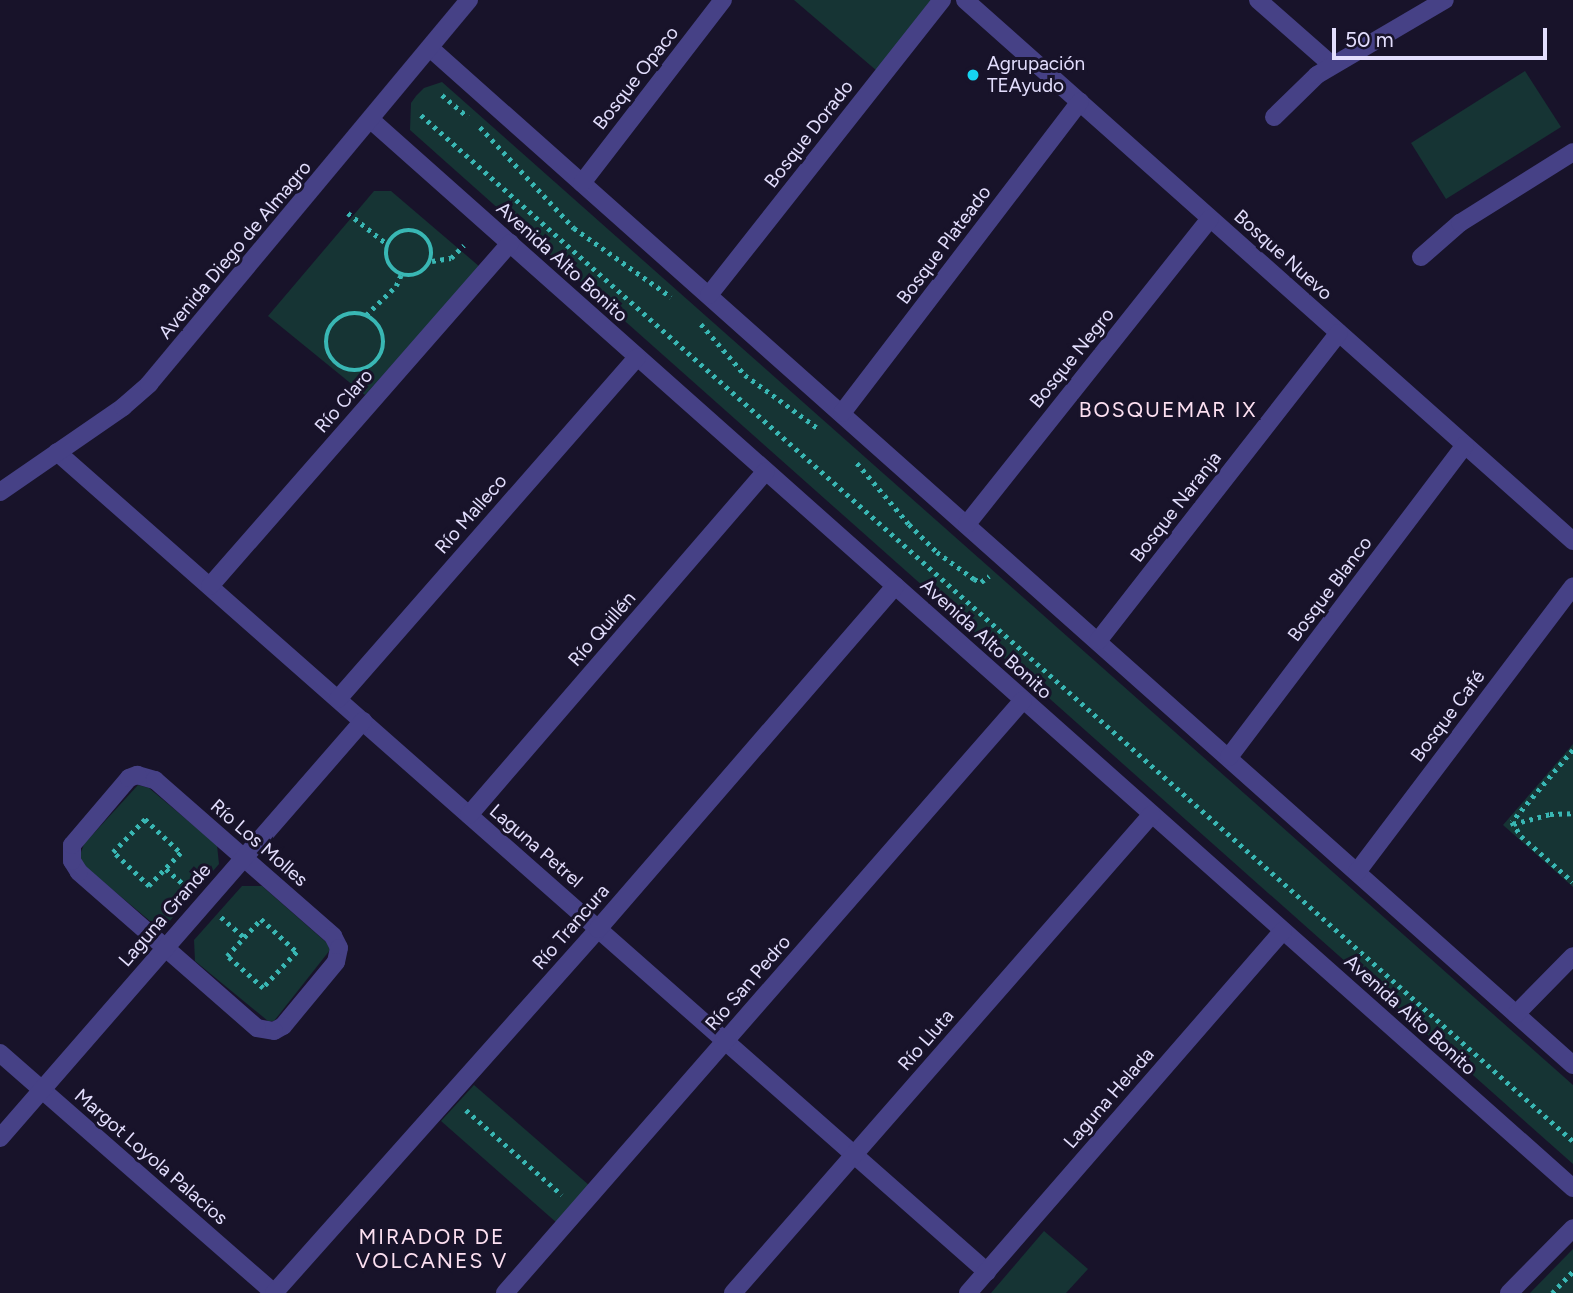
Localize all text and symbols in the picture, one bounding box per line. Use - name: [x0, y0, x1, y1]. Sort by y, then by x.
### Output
- scale bar: [1335, 14, 1550, 58]
- street label: Bosque Opaco: [589, 22, 683, 134]
- text: 50 m: [1345, 27, 1394, 52]
- place label: Agrupación TEAyudo: [987, 53, 1085, 97]
- marker: Agrupación TEAyudo: [965, 67, 981, 83]
- street label: Bosque Dorado: [760, 76, 858, 192]
- street label: Avenida Diego de Almagro: [154, 156, 316, 344]
- street label: Bosque Plateado: [892, 181, 996, 309]
- street label: Avenida Alto Bonito: [492, 197, 632, 327]
- street label: Bosque Nuevo: [1229, 205, 1337, 305]
- street label: Bosque Negro: [1025, 303, 1119, 413]
- street label: Río Claro: [310, 364, 378, 438]
- district label: BOSQUEMAR IX: [1080, 397, 1256, 423]
- street label: Bosque Naranja: [1126, 447, 1226, 567]
- street label: Río Malleco: [430, 470, 512, 558]
- street label: Bosque Blanco: [1283, 532, 1377, 646]
- street label: Avenida Alto Bonito: [916, 574, 1056, 704]
- street label: Río Quillén: [563, 587, 641, 671]
- street label: Bosque Café: [1406, 666, 1490, 766]
- street label: Río Los Molles: [206, 795, 312, 891]
- street label: Laguna Petrel: [485, 799, 587, 893]
- street label: Laguna Grande: [114, 859, 216, 971]
- street label: Río Trancura: [528, 880, 614, 974]
- street label: Río San Pedro: [701, 931, 795, 1035]
- street label: Avenida Alto Bonito: [1340, 950, 1480, 1080]
- street label: Río Lluta: [893, 1005, 959, 1075]
- street label: Laguna Helada: [1059, 1043, 1159, 1153]
- street label: Margot Loyola Palacios: [70, 1084, 232, 1230]
- district label: MIRADOR DE VOLCANES V: [357, 1224, 507, 1274]

